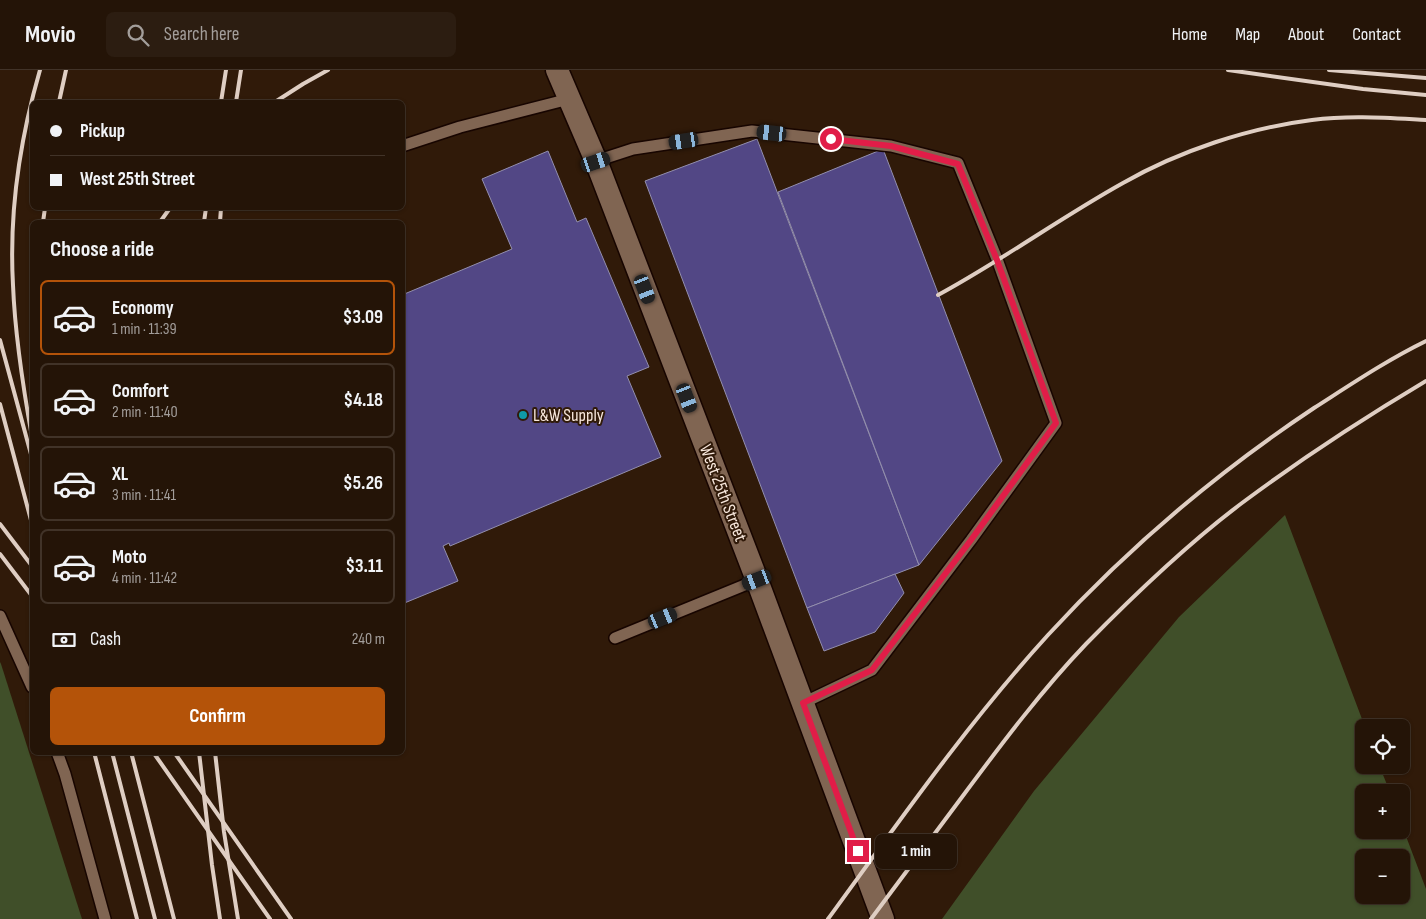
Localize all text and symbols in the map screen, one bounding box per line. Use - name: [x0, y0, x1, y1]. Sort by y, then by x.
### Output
- search box: [106, 12, 456, 57]
- text: Movio: [25, 20, 76, 49]
- icon: search: [124, 21, 152, 49]
- text: Search here: [164, 23, 239, 46]
- text: Home: [1172, 24, 1207, 45]
- text: Map: [1235, 24, 1260, 45]
- text: About: [1288, 24, 1324, 45]
- text: Contact: [1352, 24, 1401, 45]
- text: Pickup: [80, 120, 125, 143]
- car: [756, 124, 787, 142]
- route start: [820, 128, 842, 150]
- car: [668, 131, 699, 151]
- car: [579, 150, 612, 174]
- text: West 25th Street: [80, 168, 195, 191]
- text: Choose a ride: [50, 236, 154, 263]
- car: [632, 272, 657, 306]
- icon: car: [52, 295, 97, 340]
- text: Economy: [112, 297, 174, 320]
- text: $3.09: [343, 306, 383, 329]
- text: 1 min · 11:39: [112, 320, 177, 339]
- icon: car: [52, 378, 97, 423]
- text: Comfort: [112, 380, 169, 403]
- car: [674, 381, 699, 415]
- text: $4.18: [344, 389, 383, 412]
- text: 2 min · 11:40: [112, 403, 178, 422]
- place label: L&W Supply: [533, 405, 604, 426]
- marker: L&W Supply: [517, 409, 529, 421]
- street label: West 25th Street: [695, 442, 751, 545]
- icon: car: [52, 461, 97, 506]
- text: XL: [112, 463, 128, 486]
- text: $5.26: [343, 472, 383, 495]
- text: 3 min · 11:41: [112, 486, 176, 505]
- icon: car: [52, 544, 97, 589]
- text: Moto: [112, 546, 147, 569]
- text: $3.11: [345, 555, 383, 578]
- car: [740, 568, 773, 592]
- text: 4 min · 11:42: [112, 569, 177, 588]
- car: [646, 605, 679, 631]
- icon: cash: [50, 626, 78, 654]
- text: Cash: [90, 628, 121, 651]
- text: 240 m: [352, 630, 385, 649]
- button: Confirm: [50, 687, 385, 745]
- map controls: [1355, 719, 1410, 904]
- button: locate: [1355, 719, 1410, 774]
- button: +: [1355, 784, 1410, 839]
- callout: 1 min: [876, 834, 958, 868]
- route end: [847, 840, 869, 862]
- text: 1 min: [901, 842, 931, 861]
- button: −: [1355, 849, 1410, 904]

